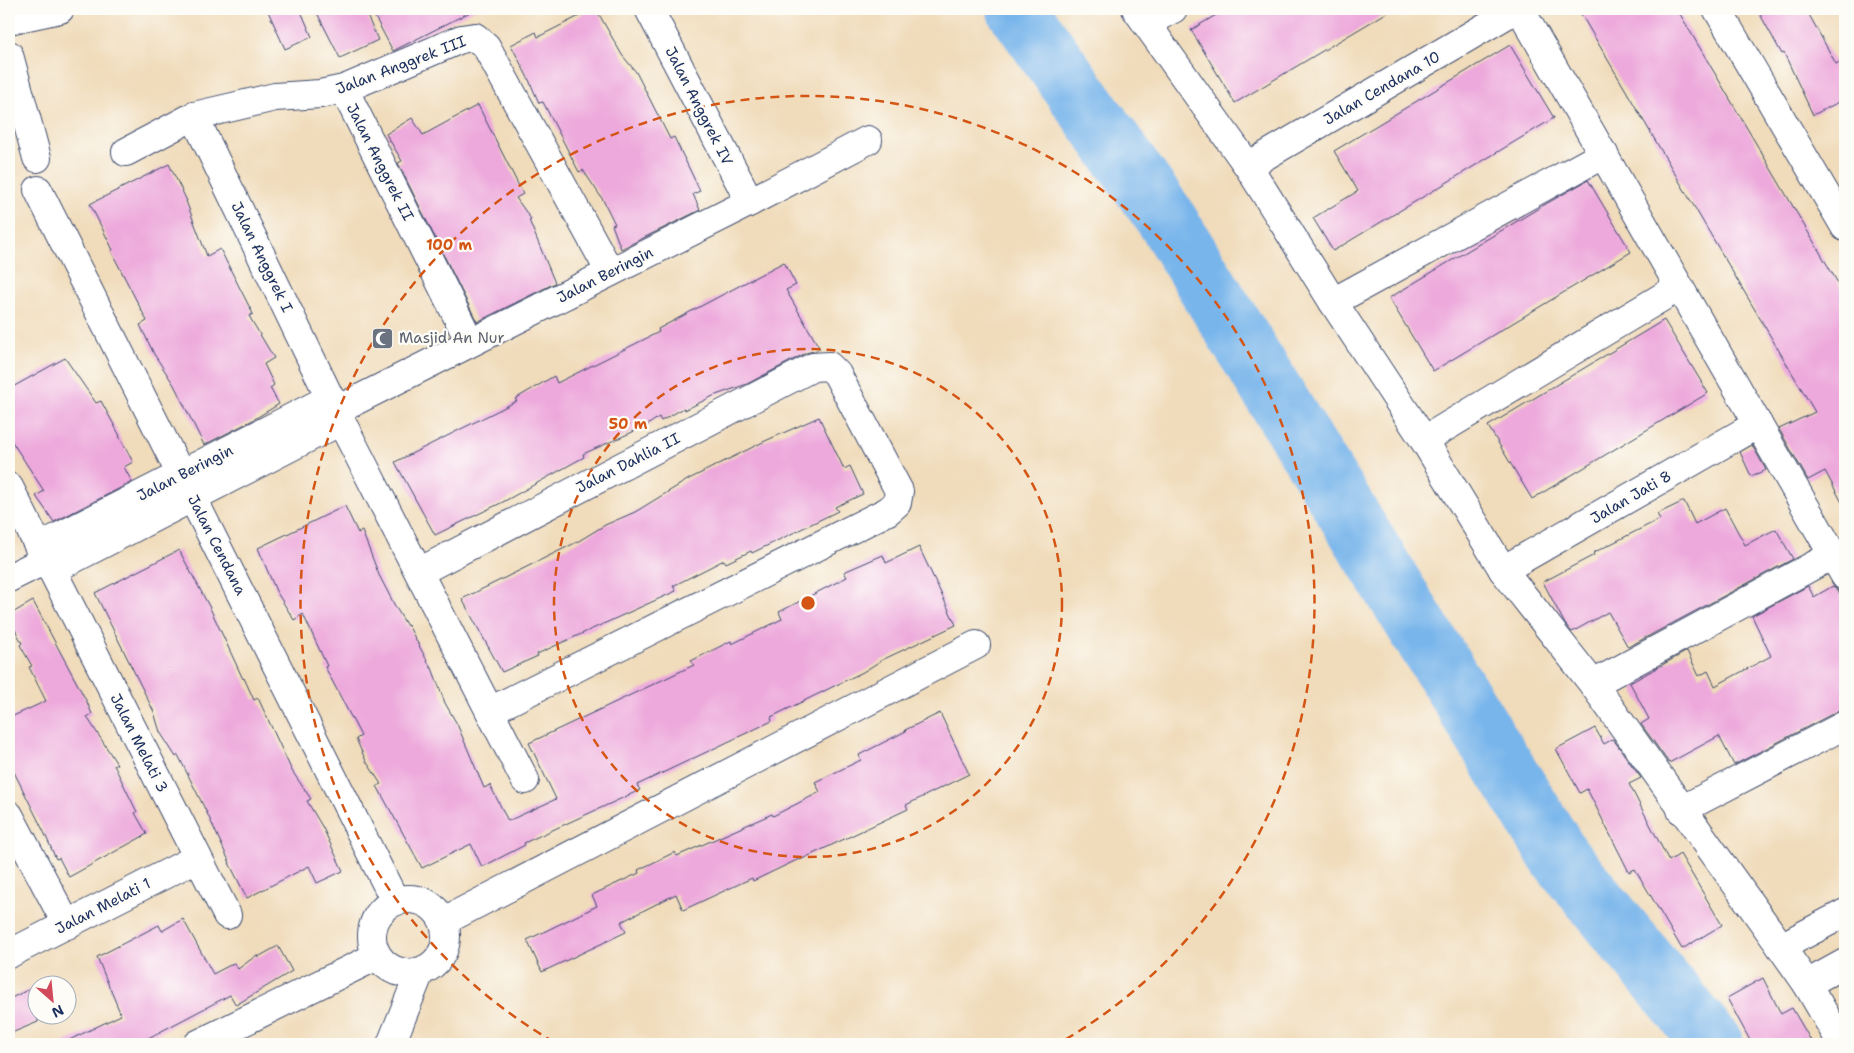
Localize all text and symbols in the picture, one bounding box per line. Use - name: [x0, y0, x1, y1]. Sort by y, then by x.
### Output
- street label: Jalan Anggrek III: [333, 31, 469, 99]
- street label: Jalan Anggrek IV: [660, 43, 738, 169]
- street label: Jalan Cendana 10: [1320, 46, 1444, 130]
- street label: Jalan Anggrek II: [342, 100, 418, 224]
- street label: Jalan Anggrek I: [227, 198, 297, 316]
- text: 100 m: [426, 235, 472, 255]
- street label: Jalan Beringin: [554, 242, 656, 308]
- mosque icon: Masjid An Nur: [371, 326, 395, 350]
- place label: Masjid An Nur: [399, 328, 505, 348]
- text: 50 m: [609, 414, 648, 434]
- street label: Jalan Dahlia II: [573, 428, 683, 498]
- street label: Jalan Beringin: [134, 440, 236, 506]
- street label: Jalan Jati 8: [1587, 466, 1675, 528]
- street label: Jalan Cendana: [183, 491, 251, 599]
- centre of rings: [799, 594, 817, 612]
- street label: Jalan Melati 3: [105, 690, 173, 796]
- street label: Jalan Melati 1: [52, 873, 154, 939]
- north arrow: [28, 976, 78, 1026]
- text: N: [49, 1001, 67, 1022]

